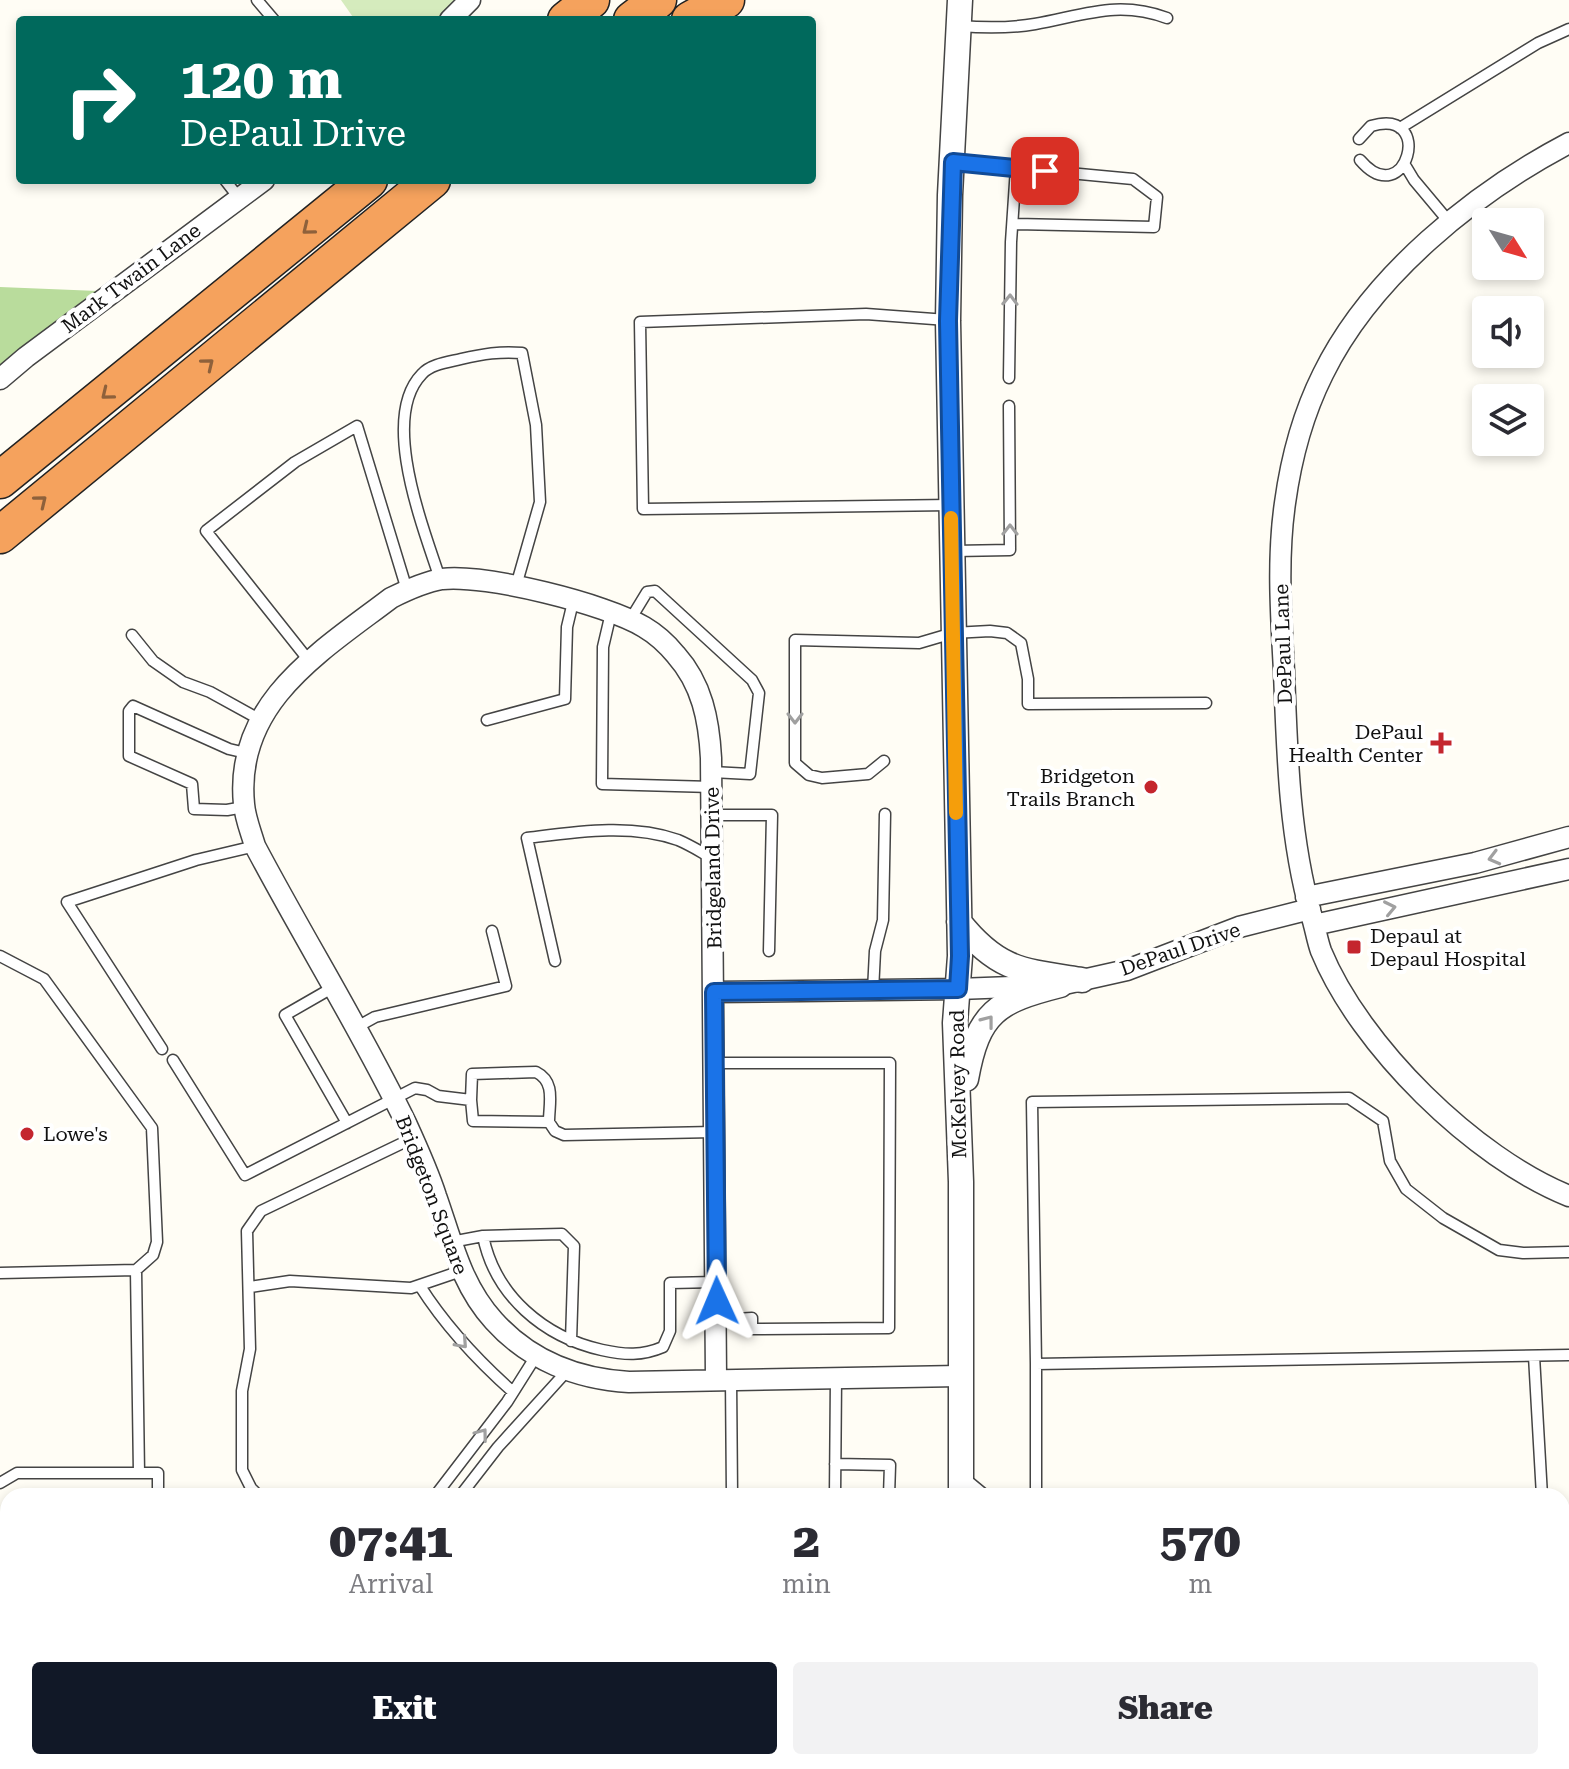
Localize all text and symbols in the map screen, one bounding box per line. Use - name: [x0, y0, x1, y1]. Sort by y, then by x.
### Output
- text: 120 m: [180, 46, 342, 112]
- icon: right: [48, 48, 152, 152]
- text: DePaul Drive: [180, 113, 406, 155]
- pin: [1011, 137, 1079, 205]
- icon: arrive: [1023, 149, 1067, 193]
- north arrow: [1472, 208, 1544, 280]
- map controls: [1472, 208, 1544, 456]
- street label: Mark Twain Lane: [57, 218, 205, 338]
- one-way arrow: [303, 219, 317, 234]
- one-way arrow: [1001, 293, 1019, 306]
- button: sound: [1472, 296, 1544, 368]
- one-way arrow: [199, 359, 213, 374]
- one-way arrow: [101, 384, 116, 398]
- button: layers: [1472, 384, 1544, 456]
- one-way arrow: [32, 496, 47, 511]
- one-way arrow: [1001, 523, 1019, 536]
- street label: DePaul Lane: [1269, 583, 1297, 705]
- one-way arrow: [786, 712, 804, 725]
- place label: DePaul Health Center: [1288, 720, 1423, 767]
- marker: DePaul Health Center: [1430, 732, 1452, 754]
- place label: Bridgeton Trails Branch: [1007, 764, 1135, 811]
- marker: Bridgeton Trails Branch: [1142, 778, 1160, 796]
- street label: Bridgeland Drive: [700, 787, 726, 949]
- one-way arrow: [1487, 849, 1501, 865]
- one-way arrow: [1383, 900, 1397, 917]
- street label: DePaul Drive: [1117, 917, 1243, 981]
- place label: Depaul at Depaul Hospital: [1370, 924, 1526, 971]
- marker: Depaul at Depaul Hospital: [1345, 938, 1363, 956]
- street label: McKelvey Road: [945, 1009, 971, 1159]
- one-way arrow: [978, 1015, 992, 1030]
- street label: Bridgeton Square: [391, 1112, 473, 1278]
- place label: Lowe's: [43, 1122, 108, 1146]
- marker: Lowe's: [18, 1125, 36, 1143]
- position arrow: [675, 1259, 759, 1343]
- one-way arrow: [452, 1334, 467, 1348]
- one-way arrow: [473, 1429, 487, 1443]
- text: 07:41: [329, 1513, 453, 1569]
- text: 2: [793, 1513, 820, 1569]
- text: 570: [1160, 1513, 1241, 1569]
- text: Arrival: [349, 1569, 433, 1599]
- text: min: [782, 1569, 831, 1599]
- text: m: [1189, 1569, 1212, 1599]
- button: Exit: [32, 1662, 777, 1754]
- button: Share: [793, 1662, 1538, 1754]

